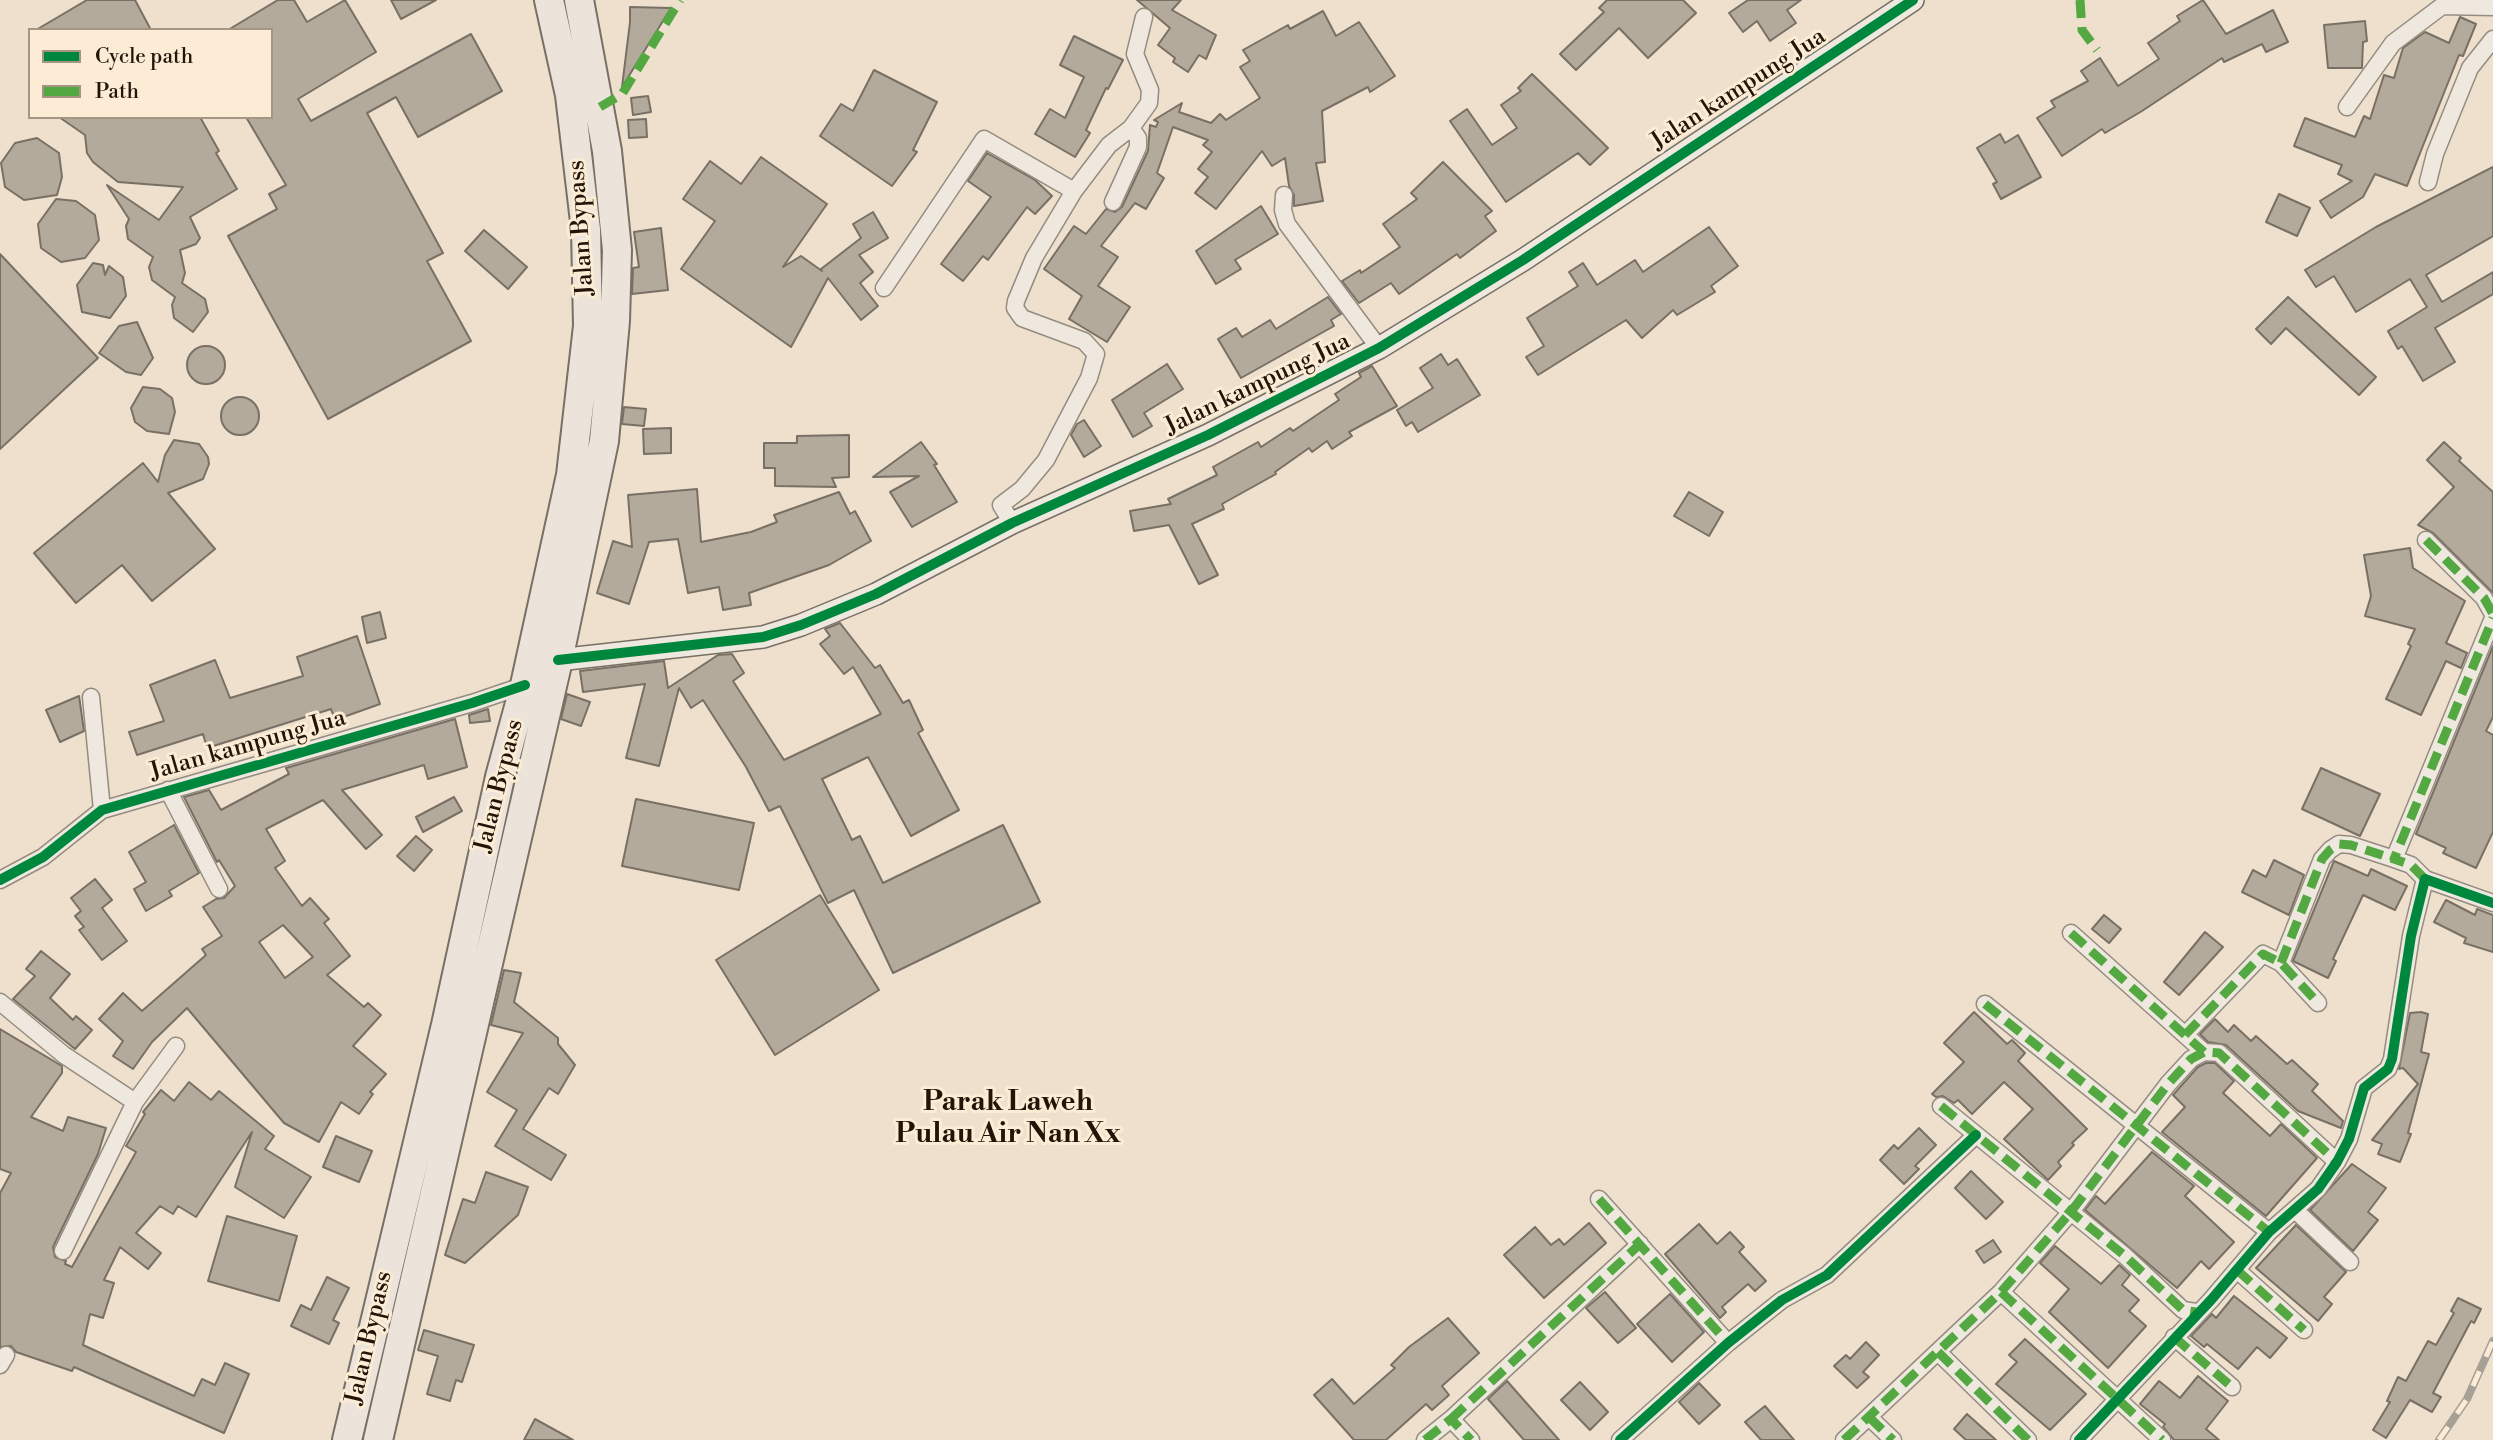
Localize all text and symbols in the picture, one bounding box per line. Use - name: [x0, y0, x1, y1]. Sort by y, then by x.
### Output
- street label: Jalan kampung Jua: [1646, 23, 1832, 157]
- legend: [28, 28, 273, 119]
- text: Cycle path: [95, 44, 193, 70]
- text: Path: [95, 79, 139, 105]
- street label: Jalan Bypass: [563, 159, 601, 297]
- street label: Jalan kampung Jua: [1161, 328, 1355, 442]
- street label: Jalan kampung Jua: [147, 704, 349, 788]
- street label: Jalan Bypass: [470, 717, 530, 855]
- district label: Parak Laweh Pulau Air Nan Xx: [895, 1086, 1121, 1152]
- street label: Jalan Bypass: [341, 1269, 399, 1407]

